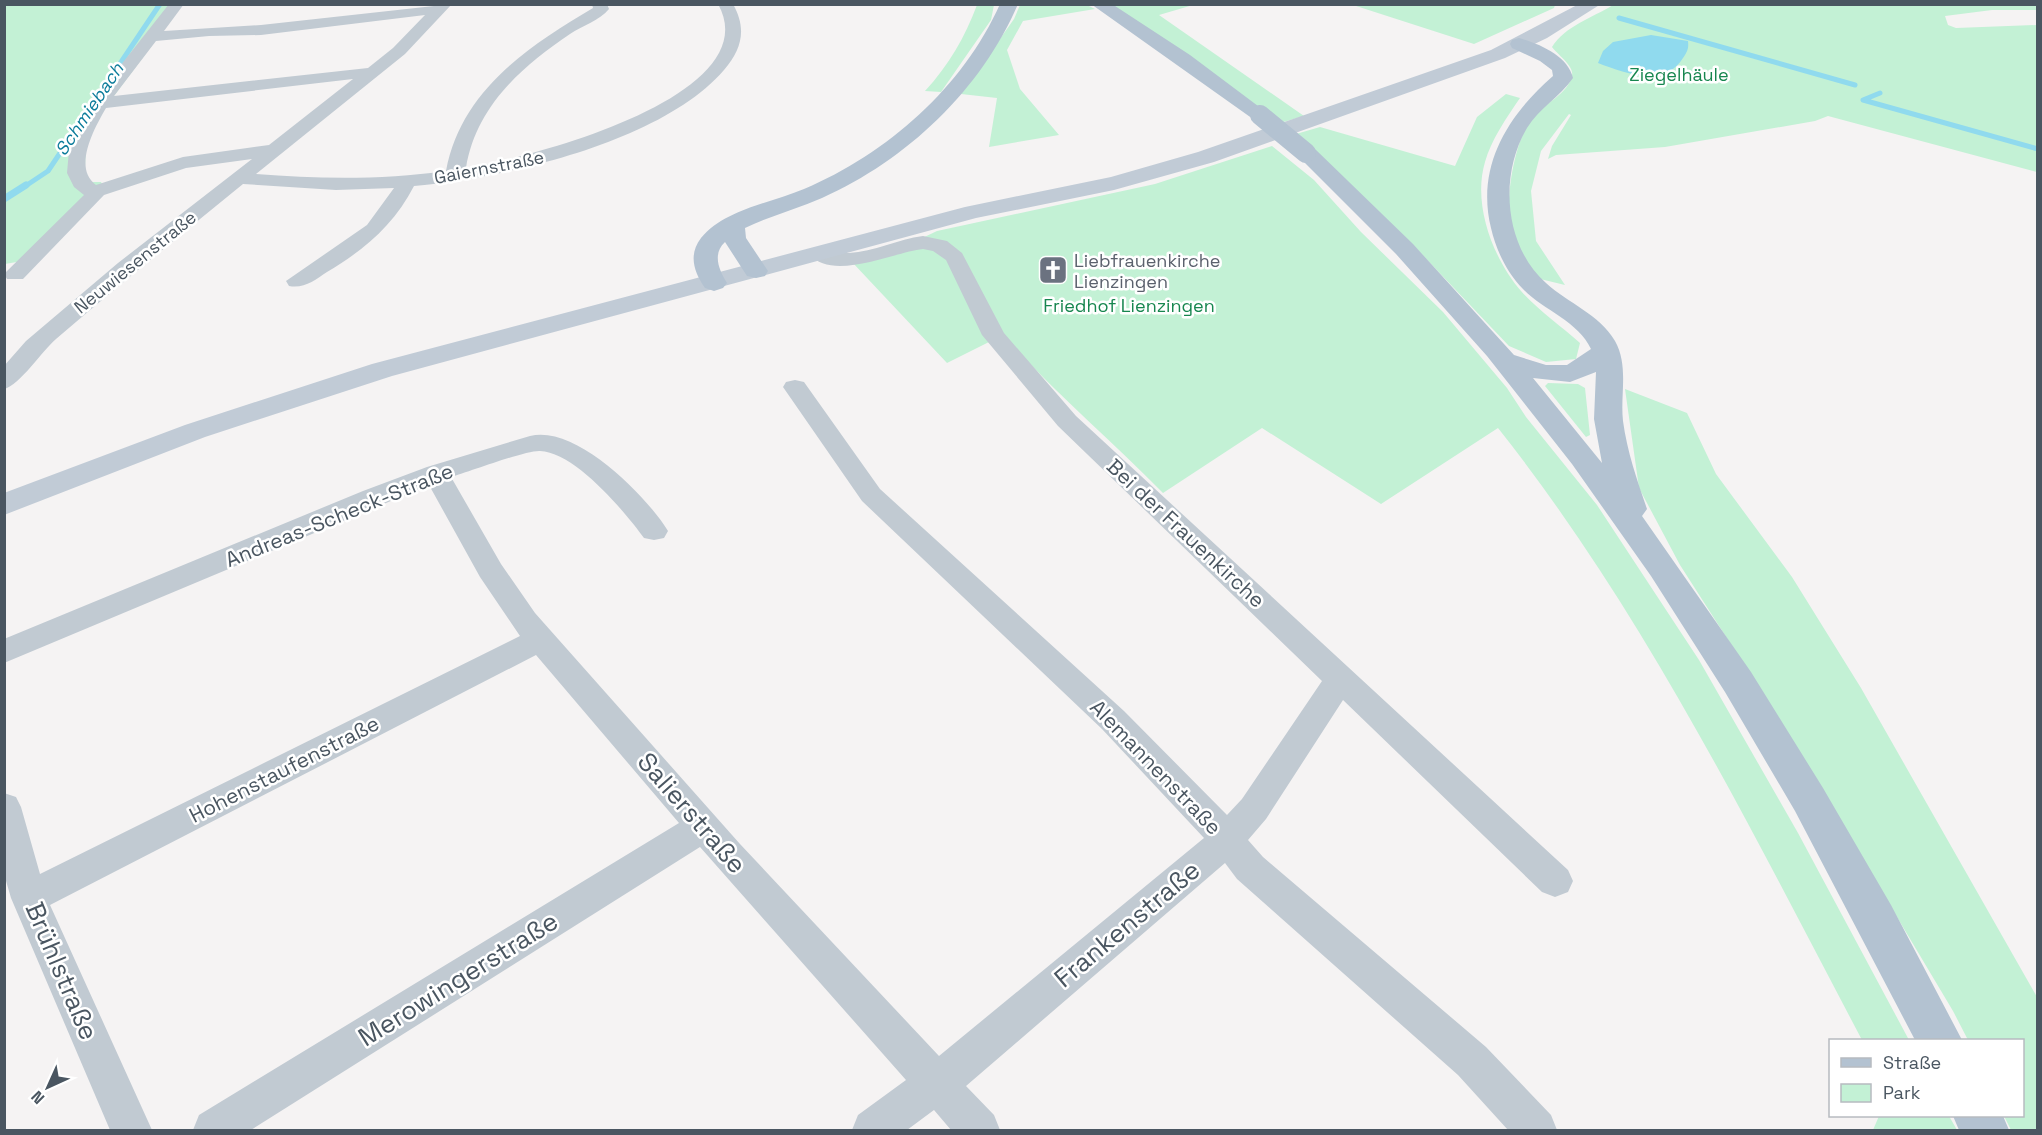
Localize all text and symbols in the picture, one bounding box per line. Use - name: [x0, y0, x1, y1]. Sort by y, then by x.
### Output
- water label: Schmiebach: [50, 57, 129, 160]
- park label: Ziegelhäule: [1629, 63, 1729, 86]
- street label: Gaiernstraße: [432, 145, 546, 189]
- street label: Neuwiesenstraße: [69, 206, 201, 318]
- place label: Liebfrauenkirche Lienzingen: [1074, 249, 1220, 293]
- church icon: Liebfrauenkirche Lienzingen: [1037, 254, 1069, 286]
- park label: Friedhof Lienzingen: [1043, 294, 1215, 317]
- street label: Bei der Frauenkirche: [1101, 453, 1271, 613]
- street label: Andreas-Scheck-Straße: [221, 457, 457, 573]
- street label: Alemannenstraße: [1085, 694, 1227, 840]
- street label: Hohenstaufenstraße: [184, 709, 384, 829]
- street label: Salierstraße: [630, 745, 754, 881]
- street label: Frankenstraße: [1047, 853, 1207, 995]
- street label: Brühlstraße: [18, 897, 106, 1045]
- street label: Merowingerstraße: [352, 904, 564, 1054]
- legend: [1829, 1039, 2024, 1117]
- text: Straße: [1883, 1051, 1941, 1074]
- north arrow: [18, 1057, 78, 1117]
- text: Park: [1883, 1081, 1921, 1104]
- text: N: [27, 1086, 49, 1108]

